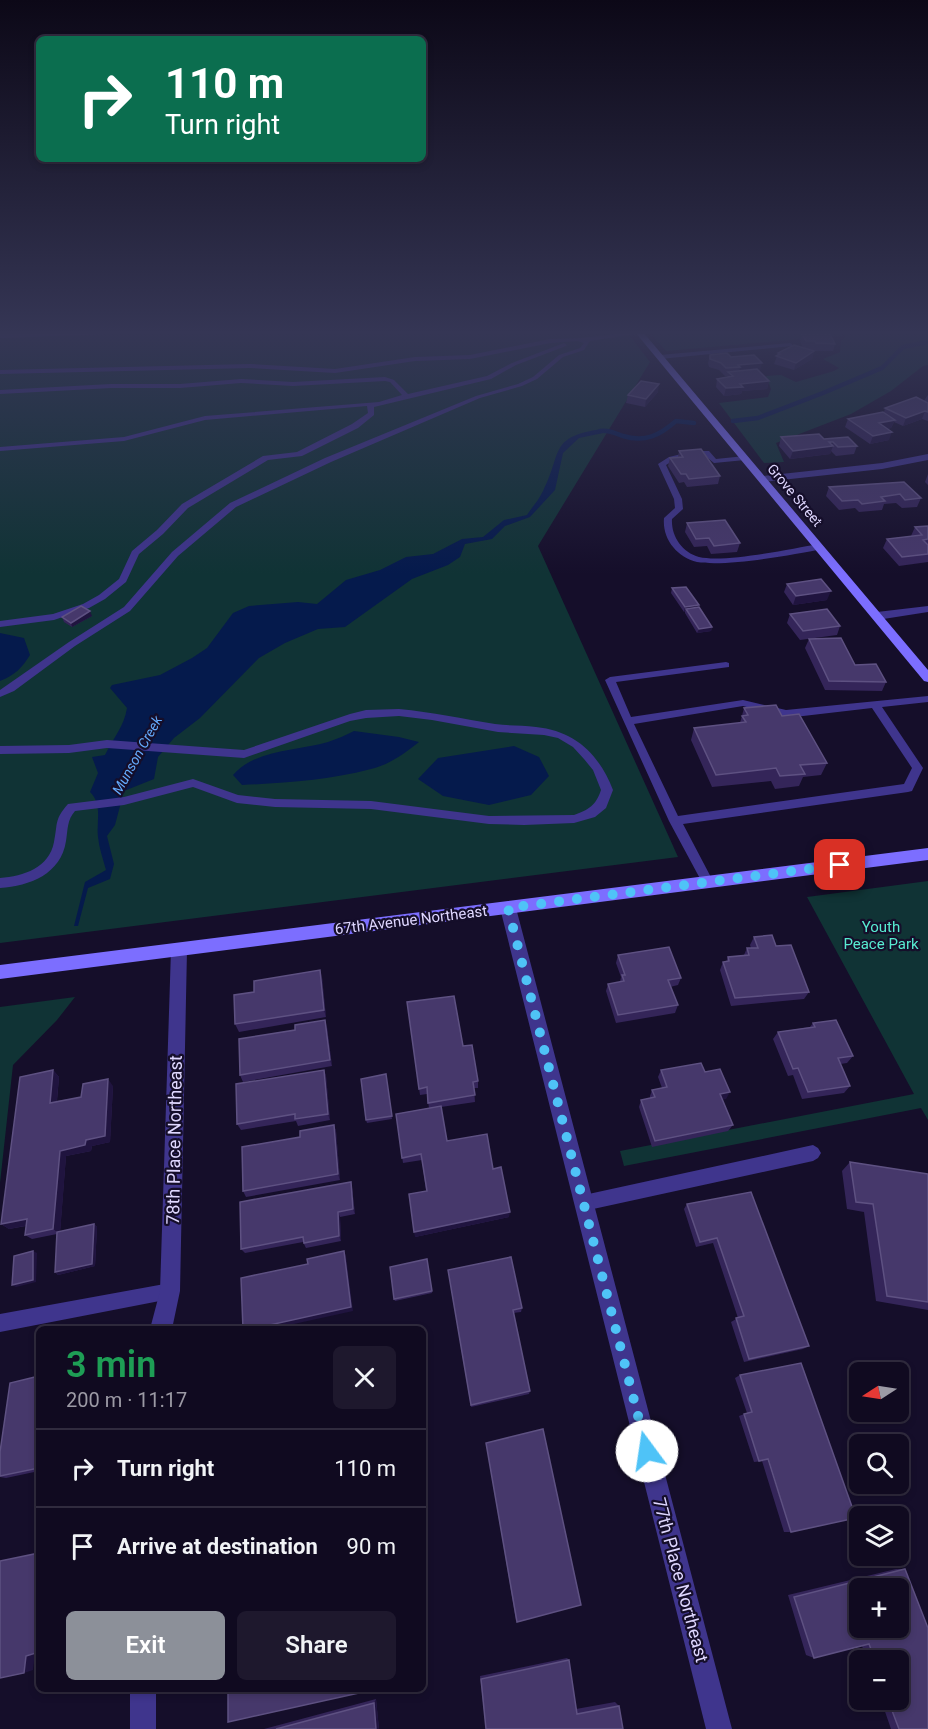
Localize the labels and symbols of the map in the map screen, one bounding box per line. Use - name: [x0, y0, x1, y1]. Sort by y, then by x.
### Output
- street label: Grove Street: [764, 461, 826, 530]
- water label: Munson Creek: [109, 712, 166, 797]
- pin: [814, 839, 865, 890]
- street label: 67th Avenue Northeast: [334, 902, 488, 938]
- park label: Youth Peace Park: [843, 918, 919, 953]
- street label: 78th Place Northeast: [162, 1055, 186, 1225]
- north arrow: [849, 1362, 909, 1422]
- position arrow: [615, 1419, 679, 1483]
- street label: 77th Place Northeast: [649, 1495, 713, 1665]

